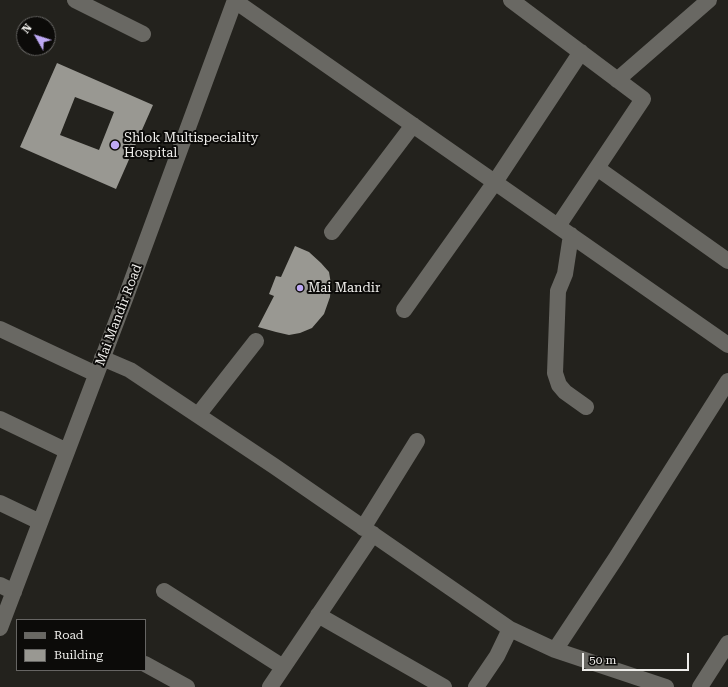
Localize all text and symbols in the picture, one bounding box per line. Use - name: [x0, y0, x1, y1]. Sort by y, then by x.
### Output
- north arrow: [16, 16, 56, 56]
- text: N: [19, 21, 35, 36]
- place label: Shlok Multispeciality Hospital: [124, 130, 258, 161]
- marker: Shlok Multispeciality Hospital: [109, 139, 121, 151]
- street label: Mai Mandir Road: [92, 262, 146, 368]
- place label: Mai Mandir: [308, 280, 380, 296]
- marker: Mai Mandir: [295, 283, 305, 293]
- legend: [16, 619, 146, 671]
- text: Road: [54, 628, 83, 642]
- scale bar: [584, 645, 691, 671]
- text: Building: [54, 648, 103, 662]
- text: 50 m: [589, 653, 616, 667]

